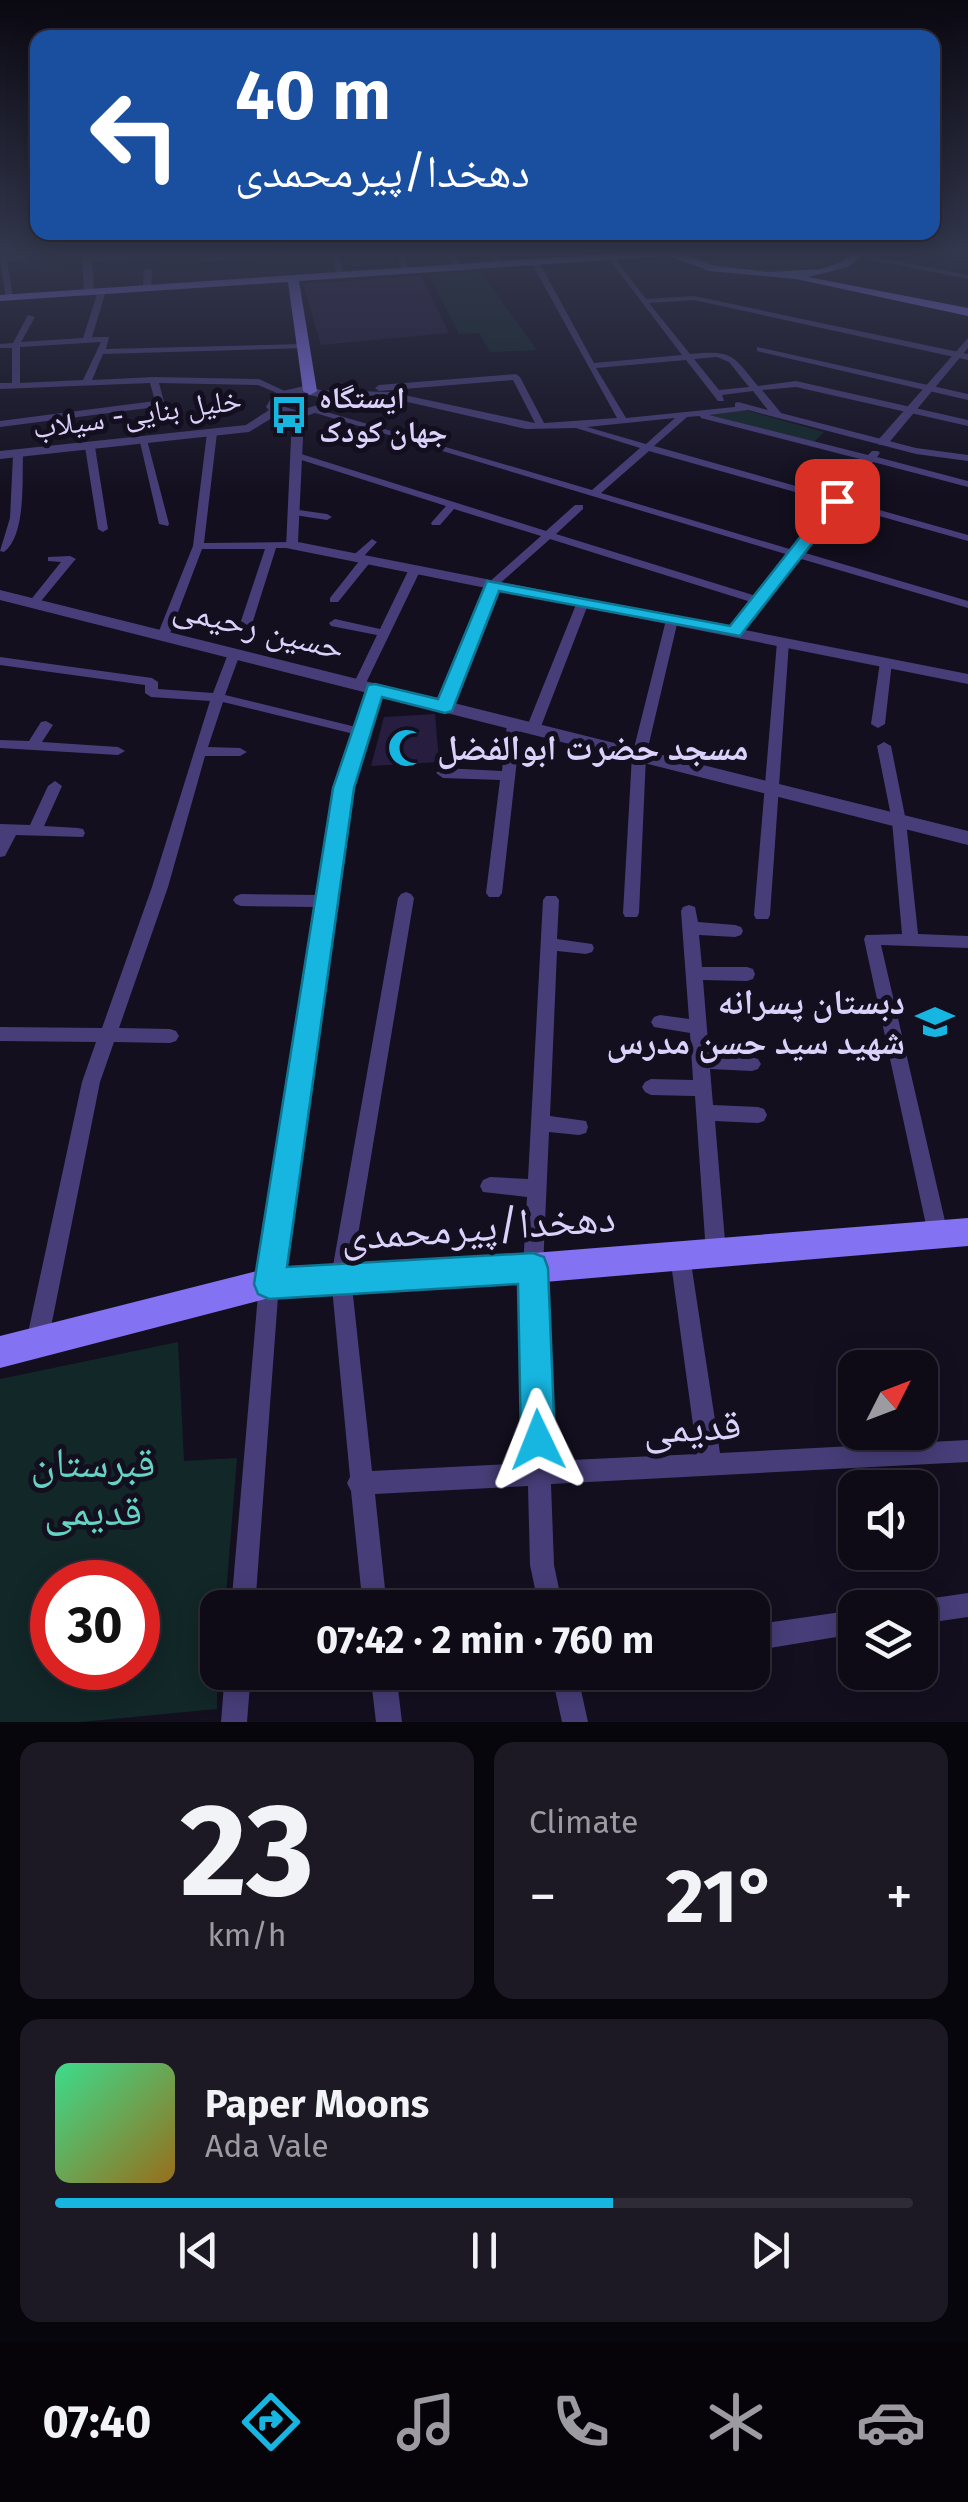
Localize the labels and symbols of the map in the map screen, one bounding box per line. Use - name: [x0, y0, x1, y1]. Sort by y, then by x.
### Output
- place label: ایستگاه جهان کودک: [319, 380, 447, 450]
- street label: خلیل بنایی- سیلاب: [30, 382, 244, 446]
- bus stop icon: ایستگاه جهان کودک: [268, 394, 310, 436]
- pin: [795, 459, 880, 544]
- street label: حسین رحیمی: [169, 585, 349, 669]
- mosque icon: مسجد حضرت ابوالفضل: [386, 727, 428, 769]
- place label: مسجد حضرت ابوالفضل: [437, 727, 749, 770]
- place label: دبستان پسرانه شهید سید حسن مدرس: [606, 981, 905, 1064]
- school or university icon: دبستان پسرانه شهید سید حسن مدرس: [914, 1001, 956, 1043]
- street label: دهخدا/پیرمحمدی: [339, 1192, 617, 1262]
- north arrow: [838, 1350, 938, 1450]
- position arrow: [486, 1388, 590, 1492]
- street label: قدیمی: [642, 1399, 742, 1455]
- park label: قبرستان قدیمى: [31, 1438, 155, 1536]
- speed limit sign: 30: [30, 1560, 160, 1690]

